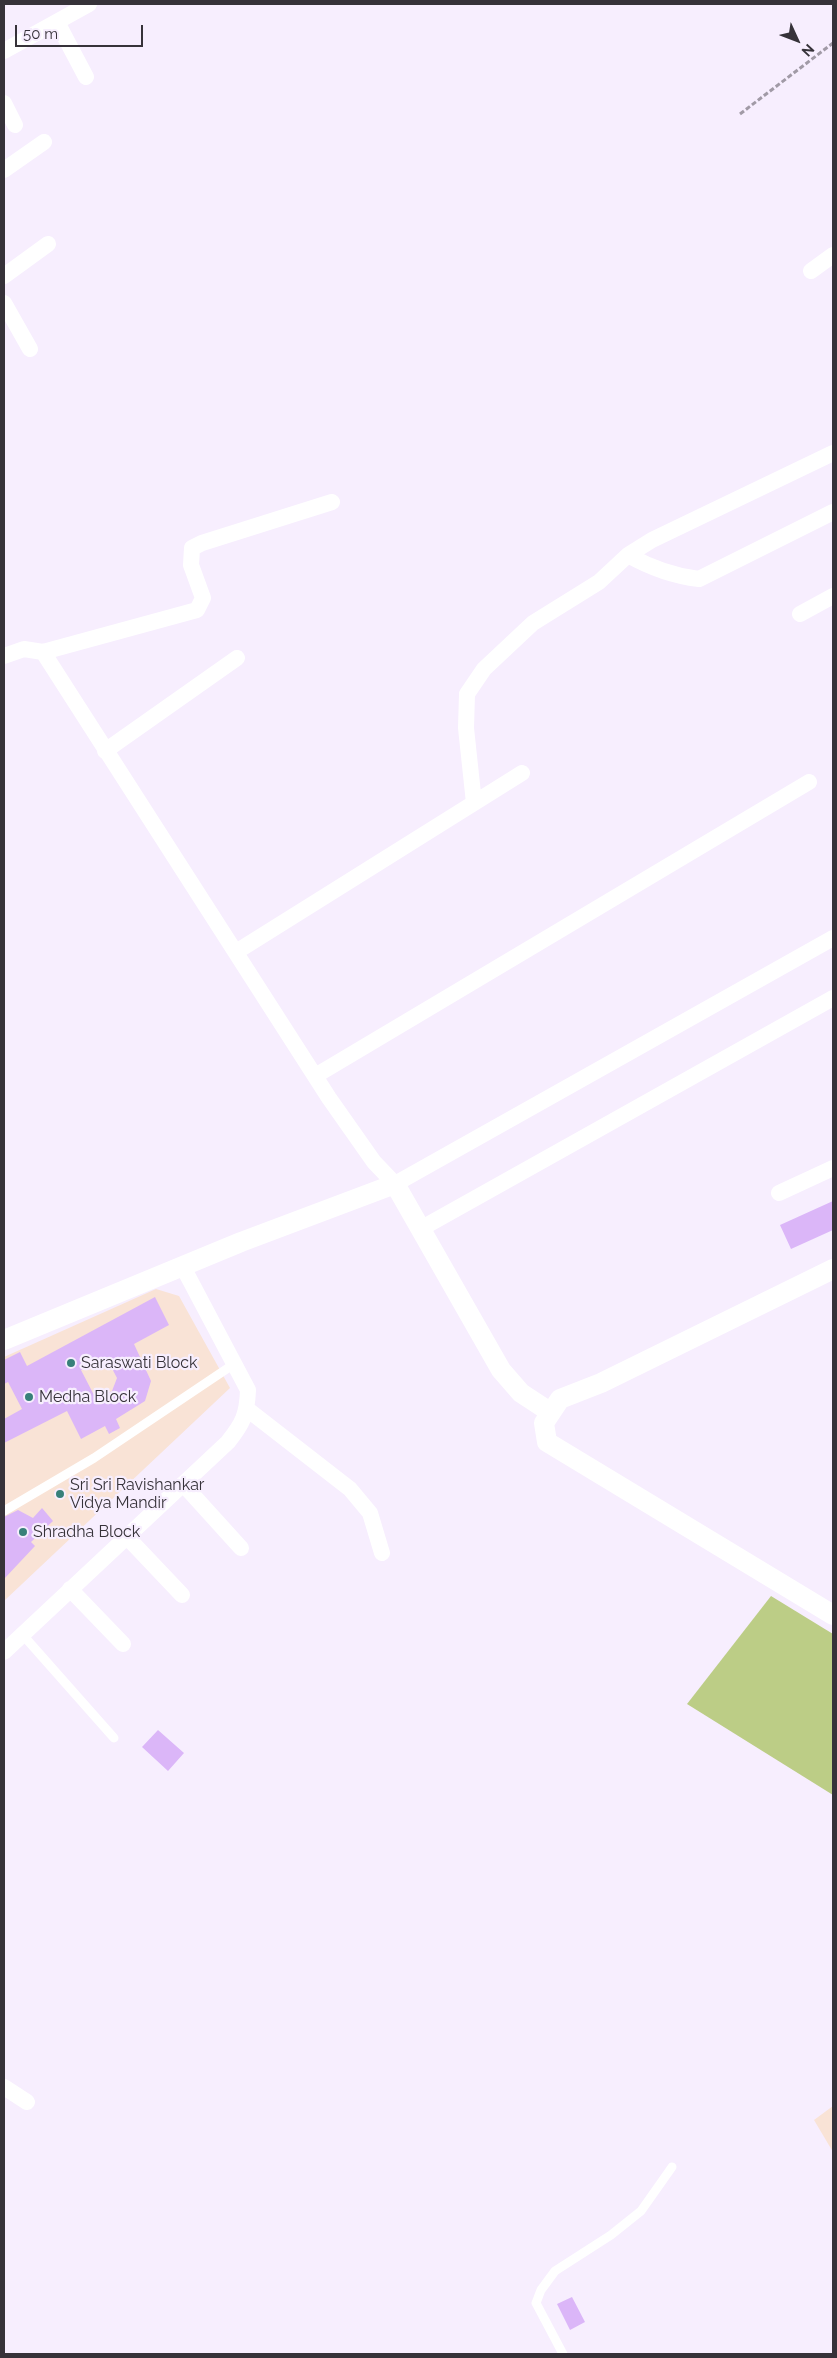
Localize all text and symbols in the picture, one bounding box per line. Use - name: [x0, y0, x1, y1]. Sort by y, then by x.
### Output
- scale bar: [18, 15, 145, 47]
- north arrow: [772, 15, 822, 65]
- text: 50 m: [23, 25, 58, 43]
- text: N: [798, 41, 817, 60]
- place label: Saraswati Block: [81, 1353, 197, 1373]
- marker: Saraswati Block: [65, 1357, 77, 1369]
- place label: Medha Block: [39, 1387, 136, 1407]
- marker: Medha Block: [23, 1391, 35, 1403]
- place label: Sri Sri Ravishankar Vidya Mandir: [70, 1475, 204, 1513]
- marker: Sri Sri Ravishankar Vidya Mandir: [54, 1488, 66, 1500]
- place label: Shradha Block: [33, 1522, 140, 1542]
- marker: Shradha Block: [17, 1526, 29, 1538]

